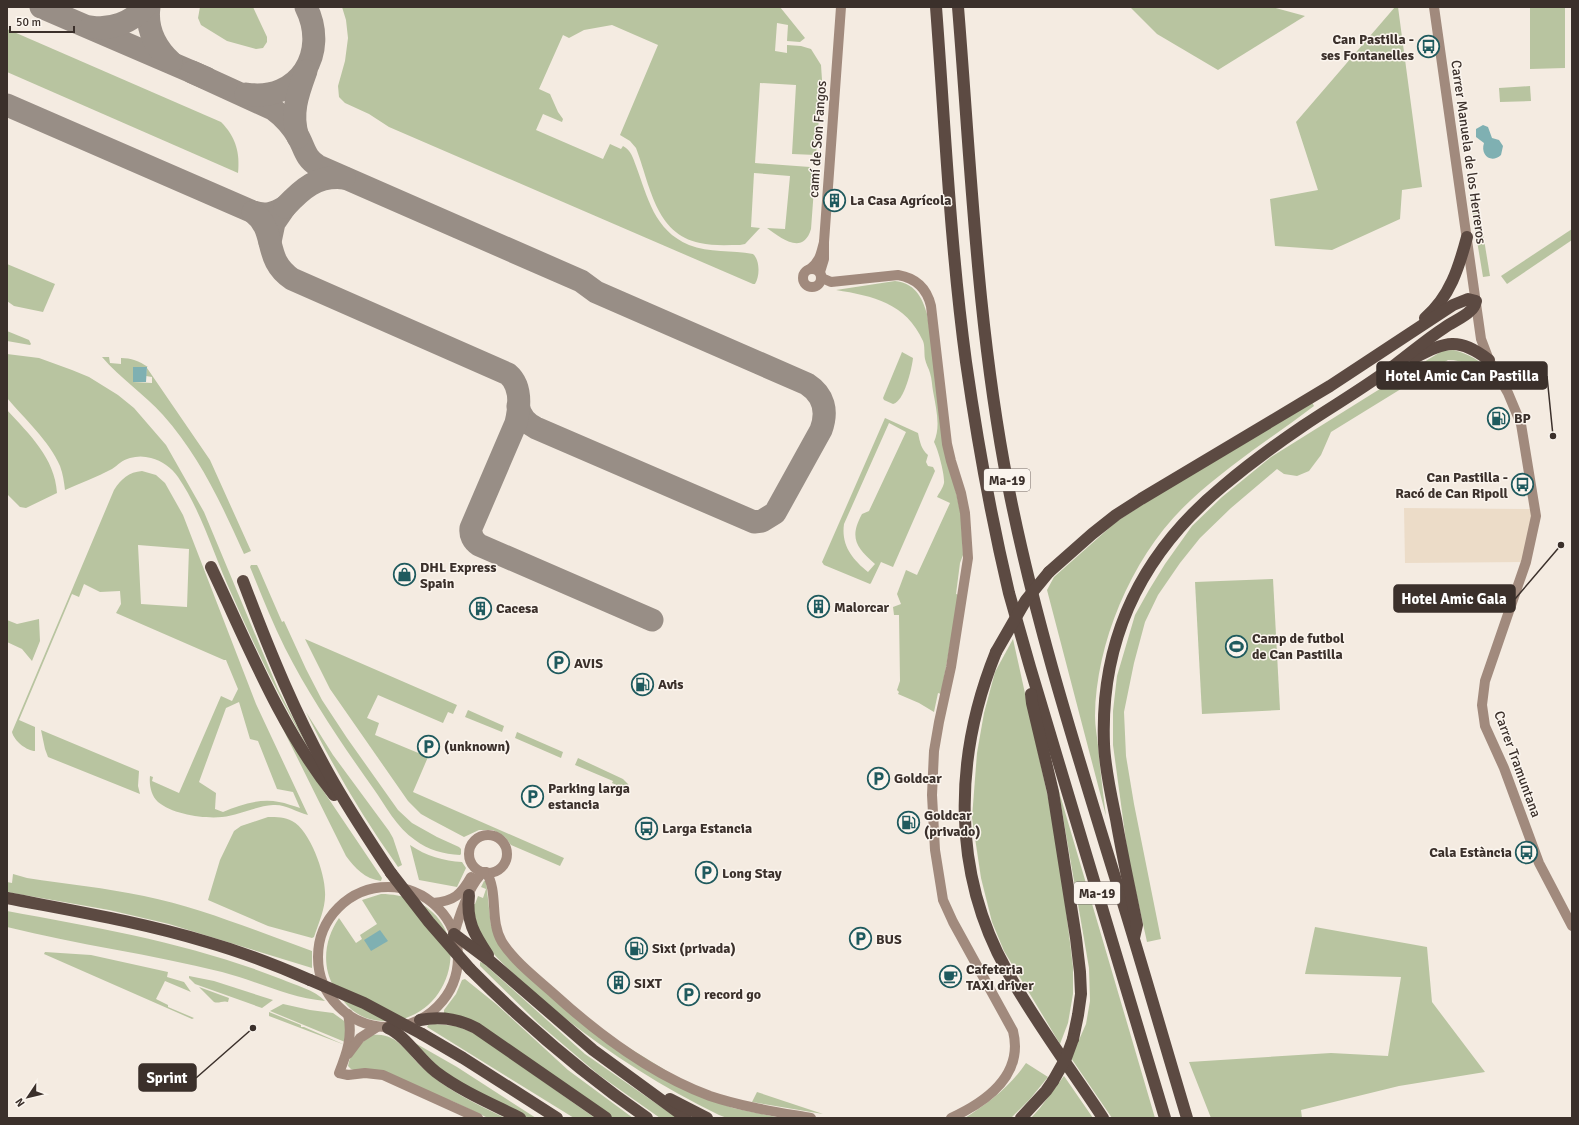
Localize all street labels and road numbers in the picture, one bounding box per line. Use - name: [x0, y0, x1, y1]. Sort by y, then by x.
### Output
- street label: Carrer Manuela de los Herreros: [1447, 59, 1490, 245]
- street label: camí de Son Fangos: [805, 80, 830, 198]
- road number: Ma-19: [984, 469, 1030, 491]
- street label: Carrer Tramuntana: [1490, 709, 1545, 820]
- road number: Ma-19: [1074, 882, 1120, 904]

